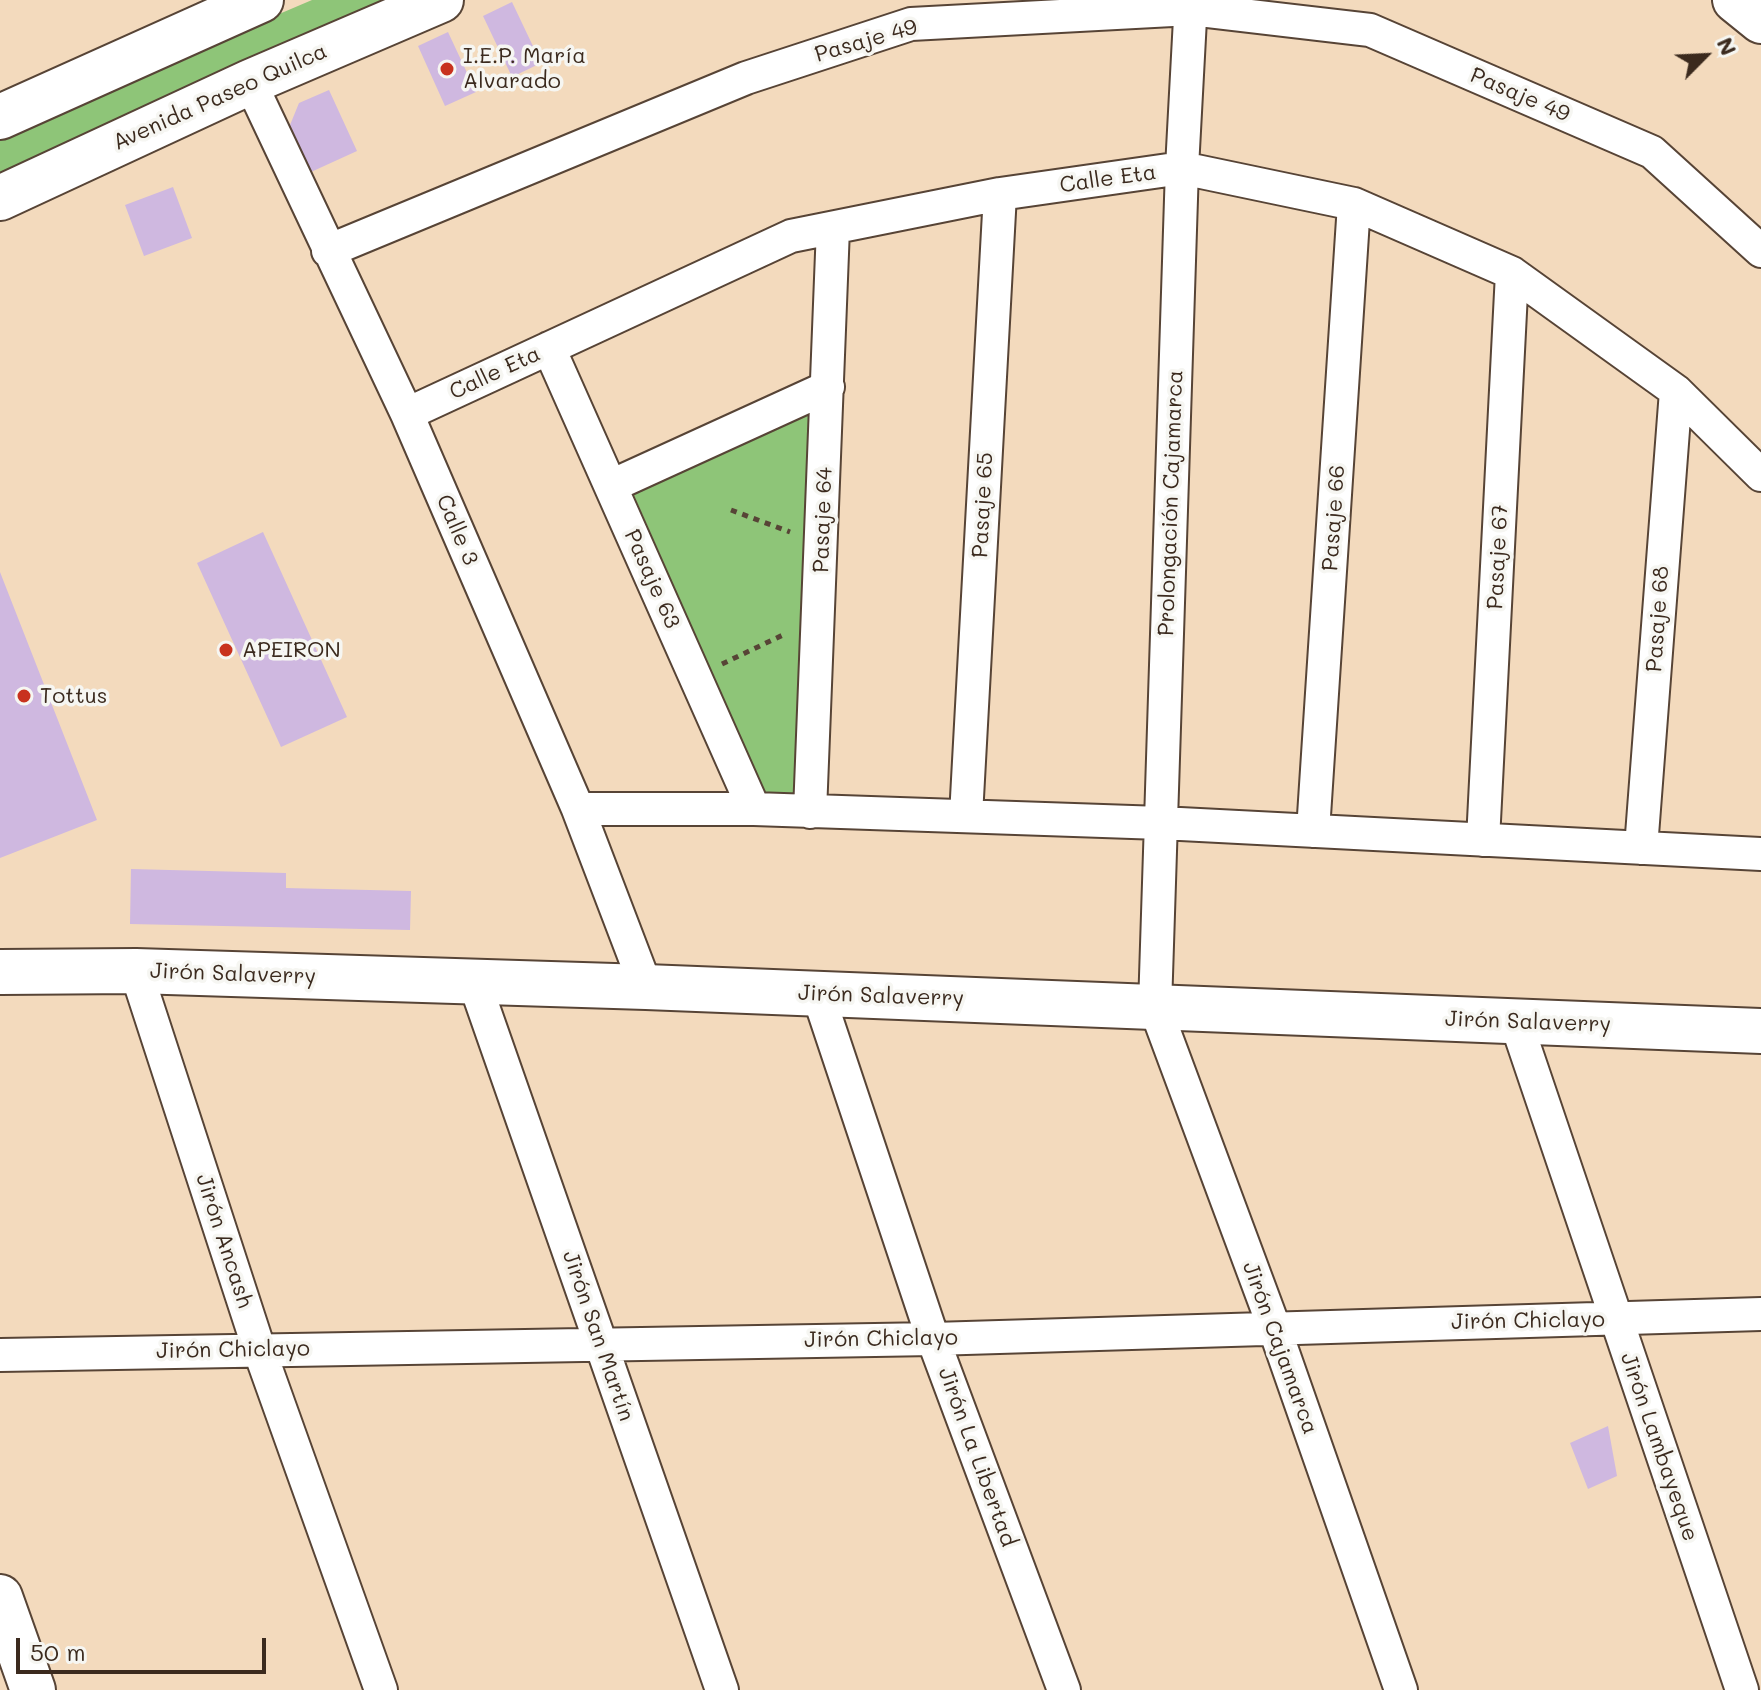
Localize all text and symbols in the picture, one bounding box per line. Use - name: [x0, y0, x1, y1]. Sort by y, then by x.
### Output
- street label: Pasaje 49: [812, 14, 920, 68]
- north arrow: [1665, 16, 1745, 96]
- text: N: [1711, 33, 1744, 60]
- street label: Avenida Paseo Quilca: [109, 38, 331, 156]
- place label: I.E.P. María Alvarado: [463, 43, 586, 94]
- marker: I.E.P. María Alvarado: [438, 60, 456, 78]
- street label: Pasaje 49: [1466, 62, 1574, 128]
- street label: Calle Eta: [1058, 159, 1158, 199]
- street label: Calle Eta: [445, 341, 545, 405]
- street label: Prolongación Cajamarca: [1153, 370, 1189, 636]
- street label: Pasaje 65: [967, 452, 999, 558]
- street label: Pasaje 66: [1317, 464, 1351, 572]
- street label: Pasaje 64: [808, 467, 838, 573]
- street label: Calle 3: [430, 491, 484, 569]
- street label: Pasaje 67: [1482, 504, 1514, 610]
- street label: Pasaje 63: [618, 525, 686, 633]
- street label: Pasaje 68: [1641, 565, 1675, 673]
- place label: APEIRON: [242, 637, 341, 663]
- marker: APEIRON: [217, 641, 235, 659]
- place label: Tottus: [40, 683, 107, 709]
- marker: Tottus: [15, 687, 33, 705]
- street label: Jirón Salaverry: [149, 958, 317, 990]
- street label: Jirón Salaverry: [797, 980, 965, 1012]
- street label: Jirón Salaverry: [1444, 1006, 1612, 1038]
- street label: Jirón Ancash: [190, 1171, 258, 1311]
- street label: Jirón San Martín: [556, 1247, 640, 1425]
- street label: Jirón Cajamarca: [1237, 1258, 1323, 1438]
- street label: Jirón Chiclayo: [1451, 1306, 1605, 1336]
- street label: Jirón Chiclayo: [804, 1324, 958, 1354]
- street label: Jirón Chiclayo: [156, 1335, 310, 1365]
- street label: Jirón Lambayeque: [1614, 1349, 1704, 1545]
- street label: Jirón La Libertad: [932, 1364, 1022, 1550]
- scale bar: [20, 1622, 270, 1672]
- text: 50 m: [30, 1636, 86, 1667]

